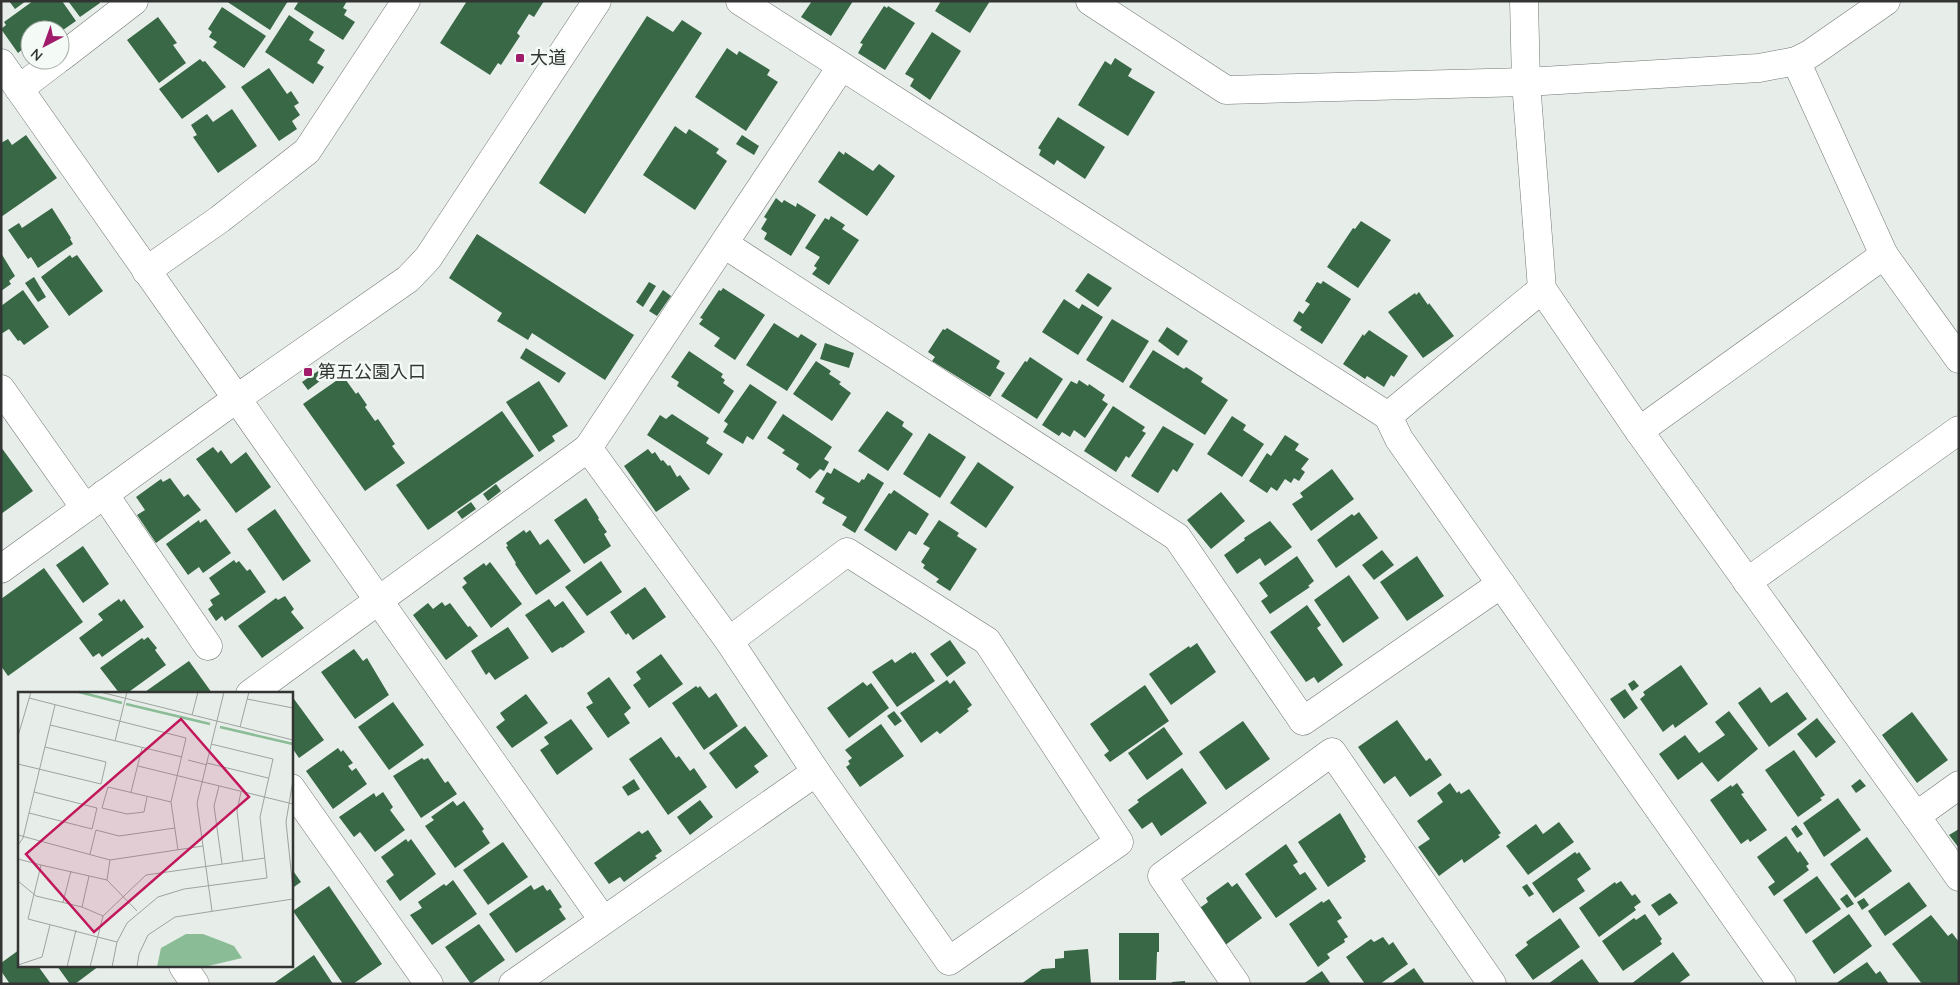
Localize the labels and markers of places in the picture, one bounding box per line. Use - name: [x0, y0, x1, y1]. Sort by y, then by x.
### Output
- place label: 大道: [530, 46, 566, 69]
- marker: 大道: [514, 52, 526, 64]
- place label: 第五公園入口: [318, 360, 426, 383]
- marker: 第五公園入口: [302, 366, 314, 378]

